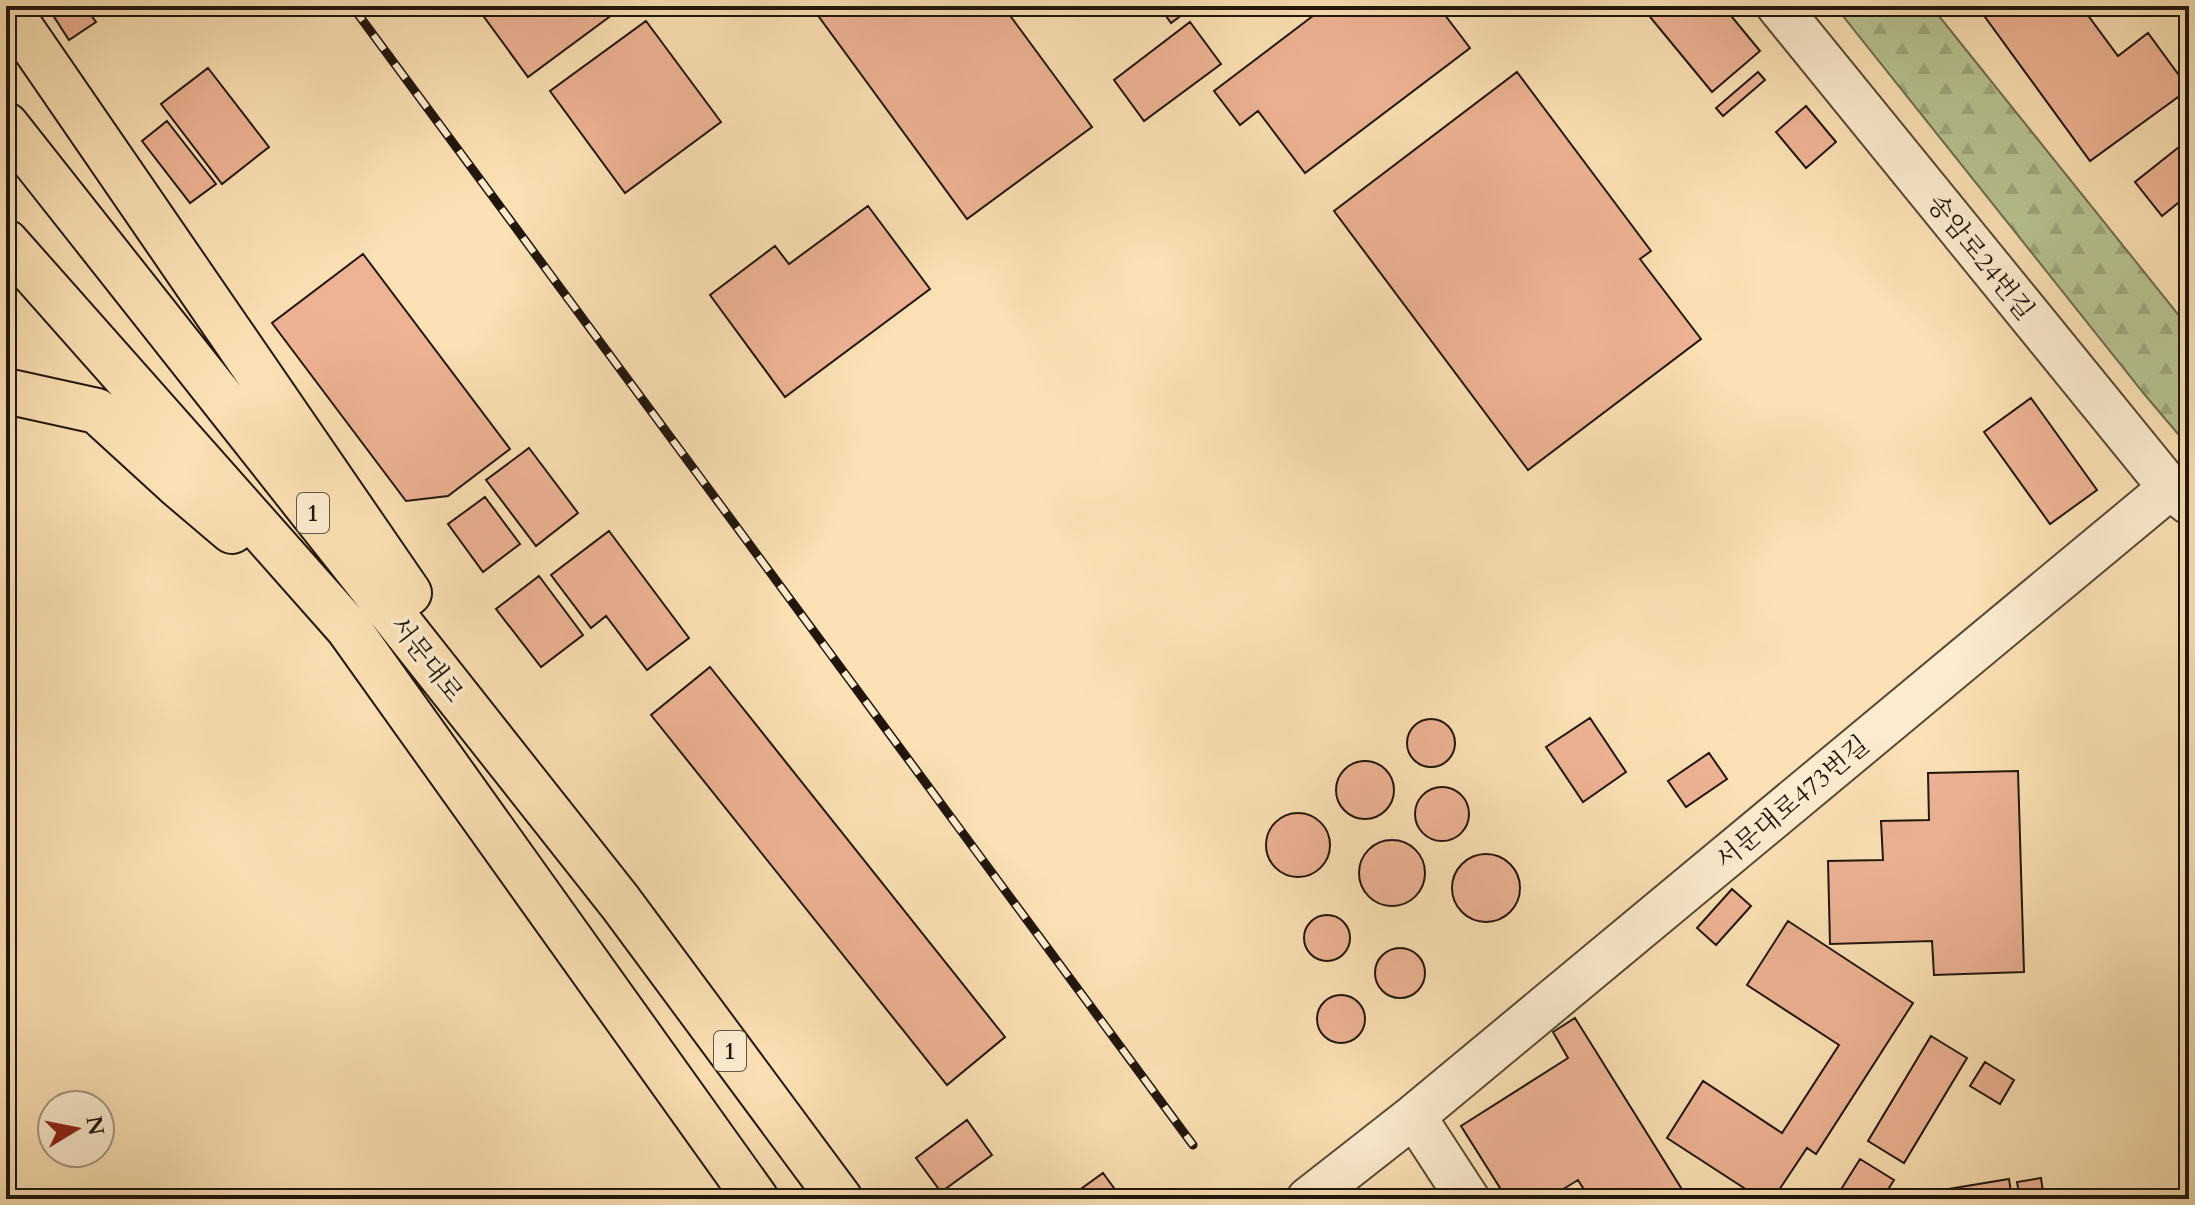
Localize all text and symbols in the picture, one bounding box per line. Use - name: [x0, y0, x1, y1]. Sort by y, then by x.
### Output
- street label: 송암로24번길: [1919, 187, 2042, 327]
- road number: 1: [297, 493, 329, 533]
- street label: 서문대로: [382, 609, 471, 710]
- street label: 서문대로473번길: [1708, 728, 1877, 877]
- road number: 1: [714, 1031, 746, 1071]
- north arrow: [36, 1089, 116, 1169]
- text: N: [78, 1114, 111, 1138]

